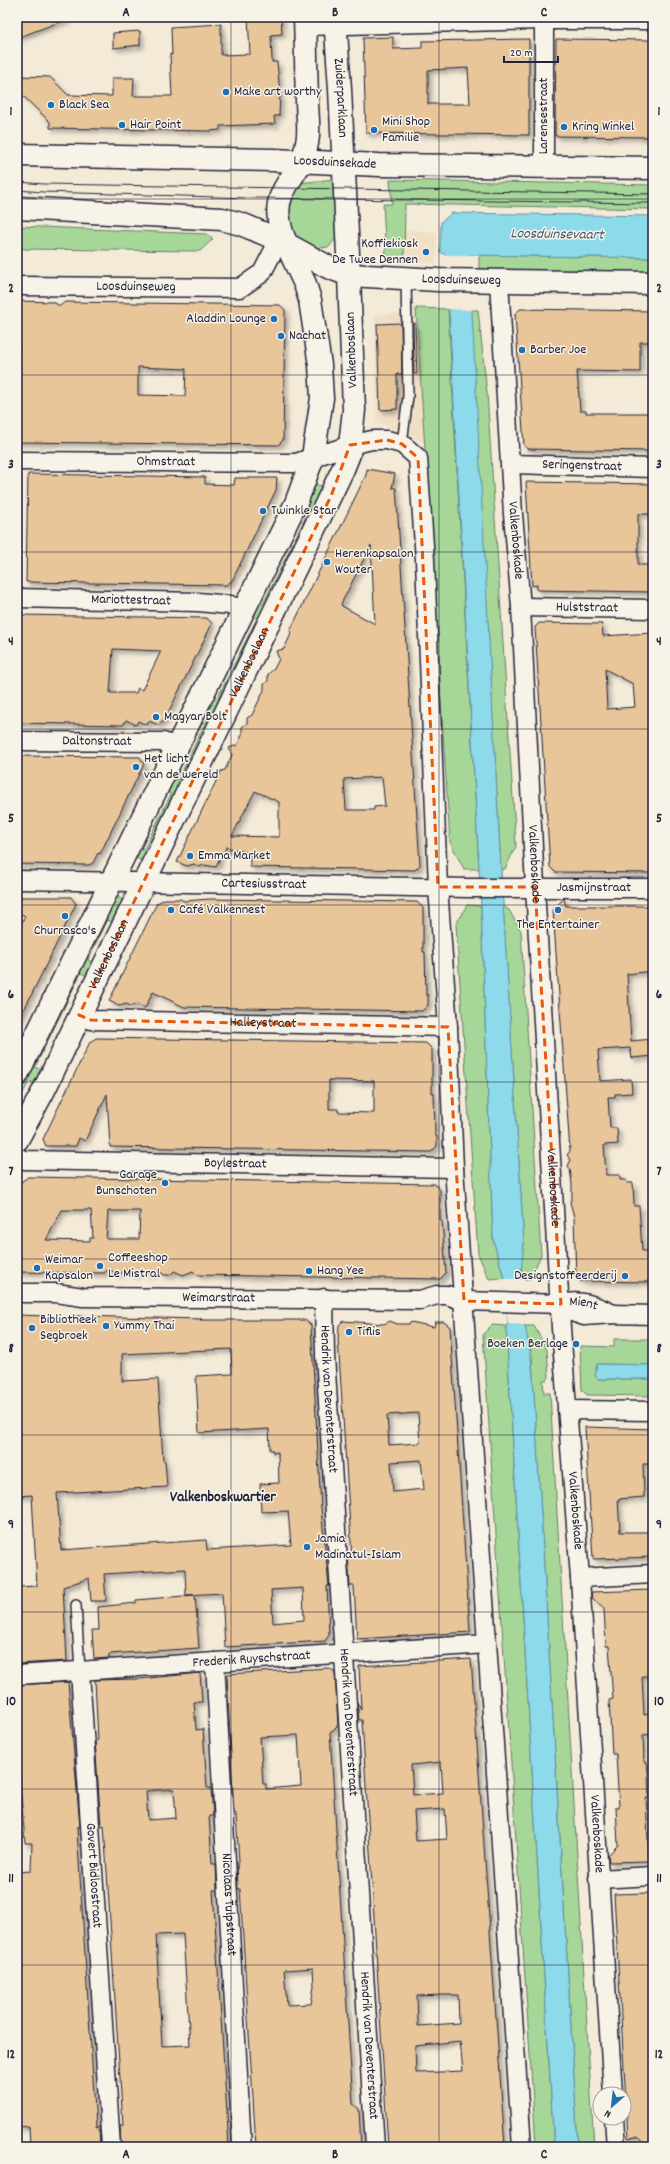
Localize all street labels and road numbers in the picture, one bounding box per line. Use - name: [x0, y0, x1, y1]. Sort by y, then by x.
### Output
- street label: Zuiderparklaan: [328, 57, 352, 138]
- street label: Larensestraat: [534, 78, 554, 154]
- street label: Loosduinsekade: [293, 151, 377, 175]
- street label: Loosduinseweg: [421, 269, 501, 291]
- street label: Loosduinseweg: [96, 277, 176, 297]
- street label: Valkenboslaan: [341, 312, 363, 388]
- street label: Ohmstraat: [137, 452, 195, 472]
- street label: Seringenstraat: [542, 455, 622, 477]
- street label: Valkenboskade: [502, 501, 529, 580]
- street label: Mariottestraat: [91, 590, 171, 611]
- street label: Hulststraat: [556, 598, 618, 618]
- street label: Valkenboslaan: [224, 624, 275, 701]
- street label: Daltonstraat: [62, 731, 132, 752]
- street label: Valkenboskade: [522, 824, 546, 904]
- street label: Cartesiusstraat: [221, 874, 307, 895]
- street label: Jasmijnstraat: [557, 878, 631, 898]
- street label: Valkenboslaan: [84, 916, 135, 993]
- street label: Halleystraat: [229, 1013, 297, 1034]
- street label: Valkenboskade: [540, 1148, 565, 1227]
- street label: Boylestraat: [204, 1153, 267, 1175]
- street label: Weimarstraat: [182, 1288, 255, 1309]
- street label: Mient: [569, 1292, 601, 1316]
- street label: Hendrik van Deventerstraat: [314, 1325, 342, 1474]
- street label: Valkenboskade: [562, 1471, 588, 1550]
- street label: Frederik Ruyschstraat: [192, 1646, 311, 1673]
- street label: Hendrik van Deventerstraat: [334, 1648, 363, 1797]
- street label: Valkenboskade: [584, 1794, 609, 1874]
- street label: Govert Bidloostraat: [80, 1822, 107, 1929]
- street label: Nicolaas Tulpstraat: [216, 1853, 241, 1957]
- street label: Hendrik van Deventerstraat: [354, 1971, 383, 2120]

